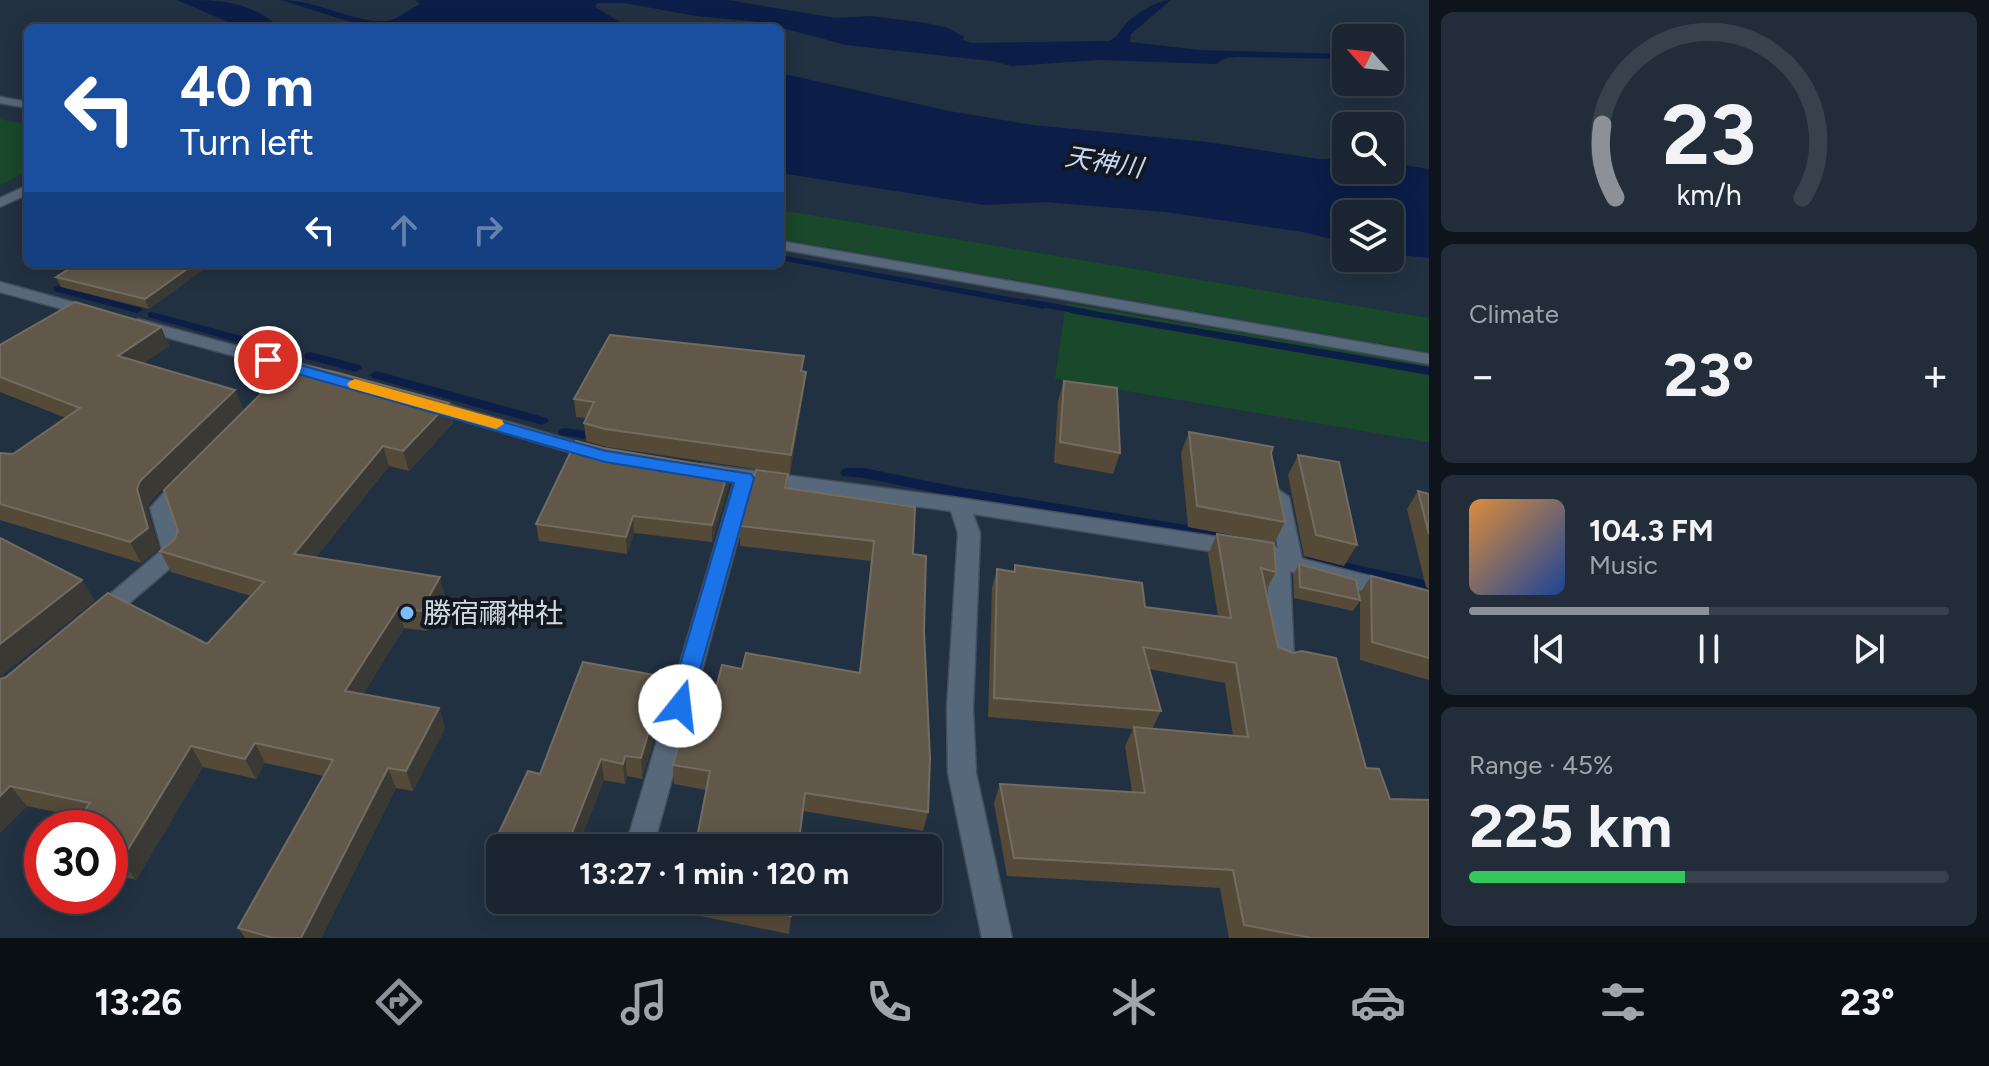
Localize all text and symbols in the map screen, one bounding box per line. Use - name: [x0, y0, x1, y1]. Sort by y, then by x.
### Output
- north arrow: [1332, 24, 1404, 96]
- map controls: [1332, 24, 1404, 272]
- text: 40 m: [180, 53, 314, 120]
- icon: left: [48, 56, 152, 160]
- text: 23: [1662, 84, 1756, 184]
- button: search: [1332, 112, 1404, 184]
- text: Turn left: [180, 121, 314, 164]
- water label: 天神川: [1063, 140, 1148, 184]
- text: km/h: [1676, 178, 1742, 212]
- button: layers: [1332, 200, 1404, 272]
- icon: left: [298, 208, 342, 252]
- icon: ahead: [382, 208, 426, 252]
- icon: right: [466, 208, 510, 252]
- text: Climate: [1469, 298, 1559, 330]
- pin: [234, 326, 302, 394]
- icon: arrive: [246, 338, 290, 382]
- text: 23°: [1664, 339, 1754, 411]
- text: −: [1469, 349, 1496, 402]
- text: +: [1922, 349, 1949, 402]
- text: 104.3 FM: [1589, 512, 1714, 549]
- text: Music: [1589, 549, 1658, 581]
- place label: 勝宿禰神社: [423, 596, 563, 630]
- marker: 勝宿禰神社: [398, 604, 416, 622]
- icon: previous: [1527, 627, 1571, 671]
- icon: pause: [1687, 627, 1731, 671]
- icon: next: [1847, 627, 1891, 671]
- position arrow: [638, 664, 722, 748]
- text: Range · 45%: [1469, 749, 1613, 781]
- text: 225 km: [1469, 790, 1672, 862]
- speed limit sign: 30: [24, 810, 128, 914]
- text: 13:27 · 1 min · 120 m: [579, 855, 849, 892]
- icon: directions: [371, 974, 427, 1030]
- icon: music: [616, 974, 672, 1030]
- icon: phone: [861, 974, 917, 1030]
- icon: climate: [1106, 974, 1162, 1030]
- icon: car: [1350, 974, 1406, 1030]
- icon: filters: [1595, 974, 1651, 1030]
- text: 13:26: [94, 981, 182, 1024]
- text: 23°: [1840, 981, 1895, 1024]

